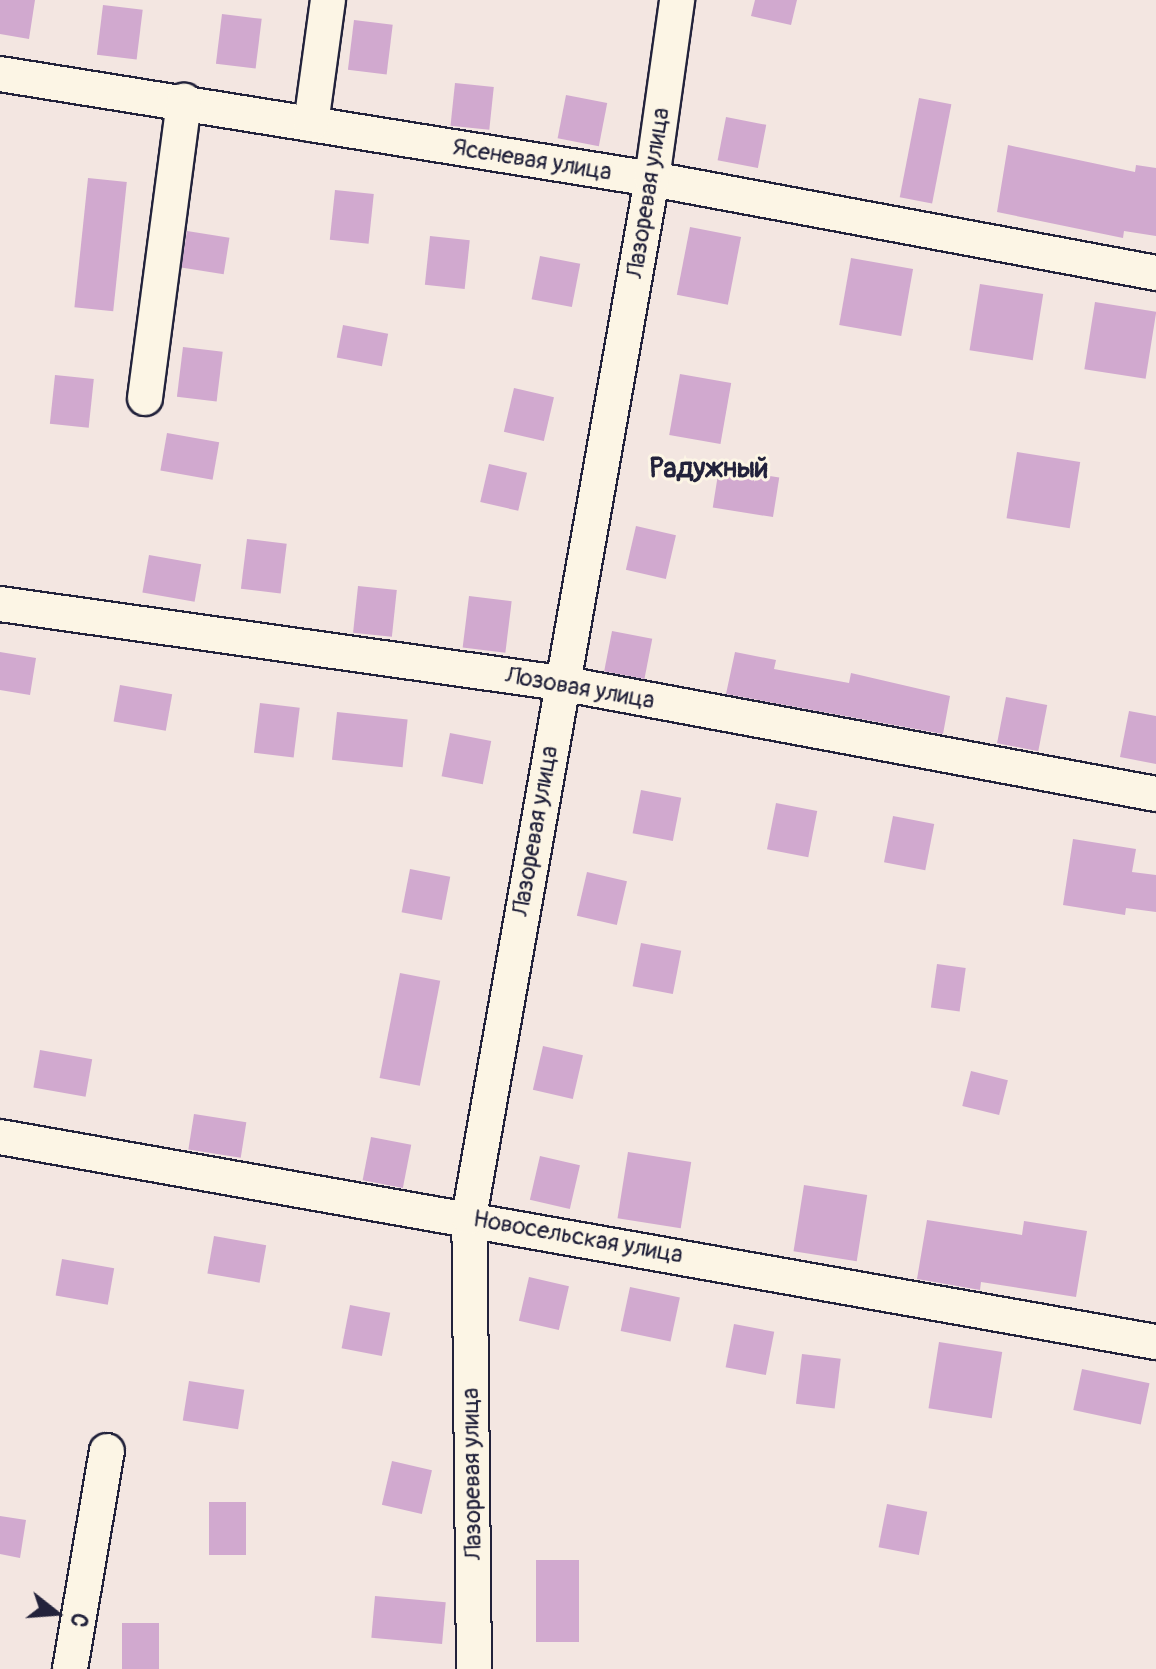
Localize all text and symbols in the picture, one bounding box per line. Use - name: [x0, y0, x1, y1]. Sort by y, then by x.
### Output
- street label: Лазоревая улица: [620, 106, 676, 280]
- street label: Ясеневая улица: [450, 133, 614, 187]
- district label: Радужный: [649, 452, 769, 486]
- street label: Лозовая улица: [503, 661, 657, 715]
- street label: Лазоревая улица: [506, 744, 564, 918]
- street label: Новосельская улица: [471, 1204, 685, 1270]
- street label: Лазоревая улица: [456, 1388, 488, 1560]
- north arrow: [16, 1573, 96, 1653]
- text: С: [64, 1609, 94, 1631]

